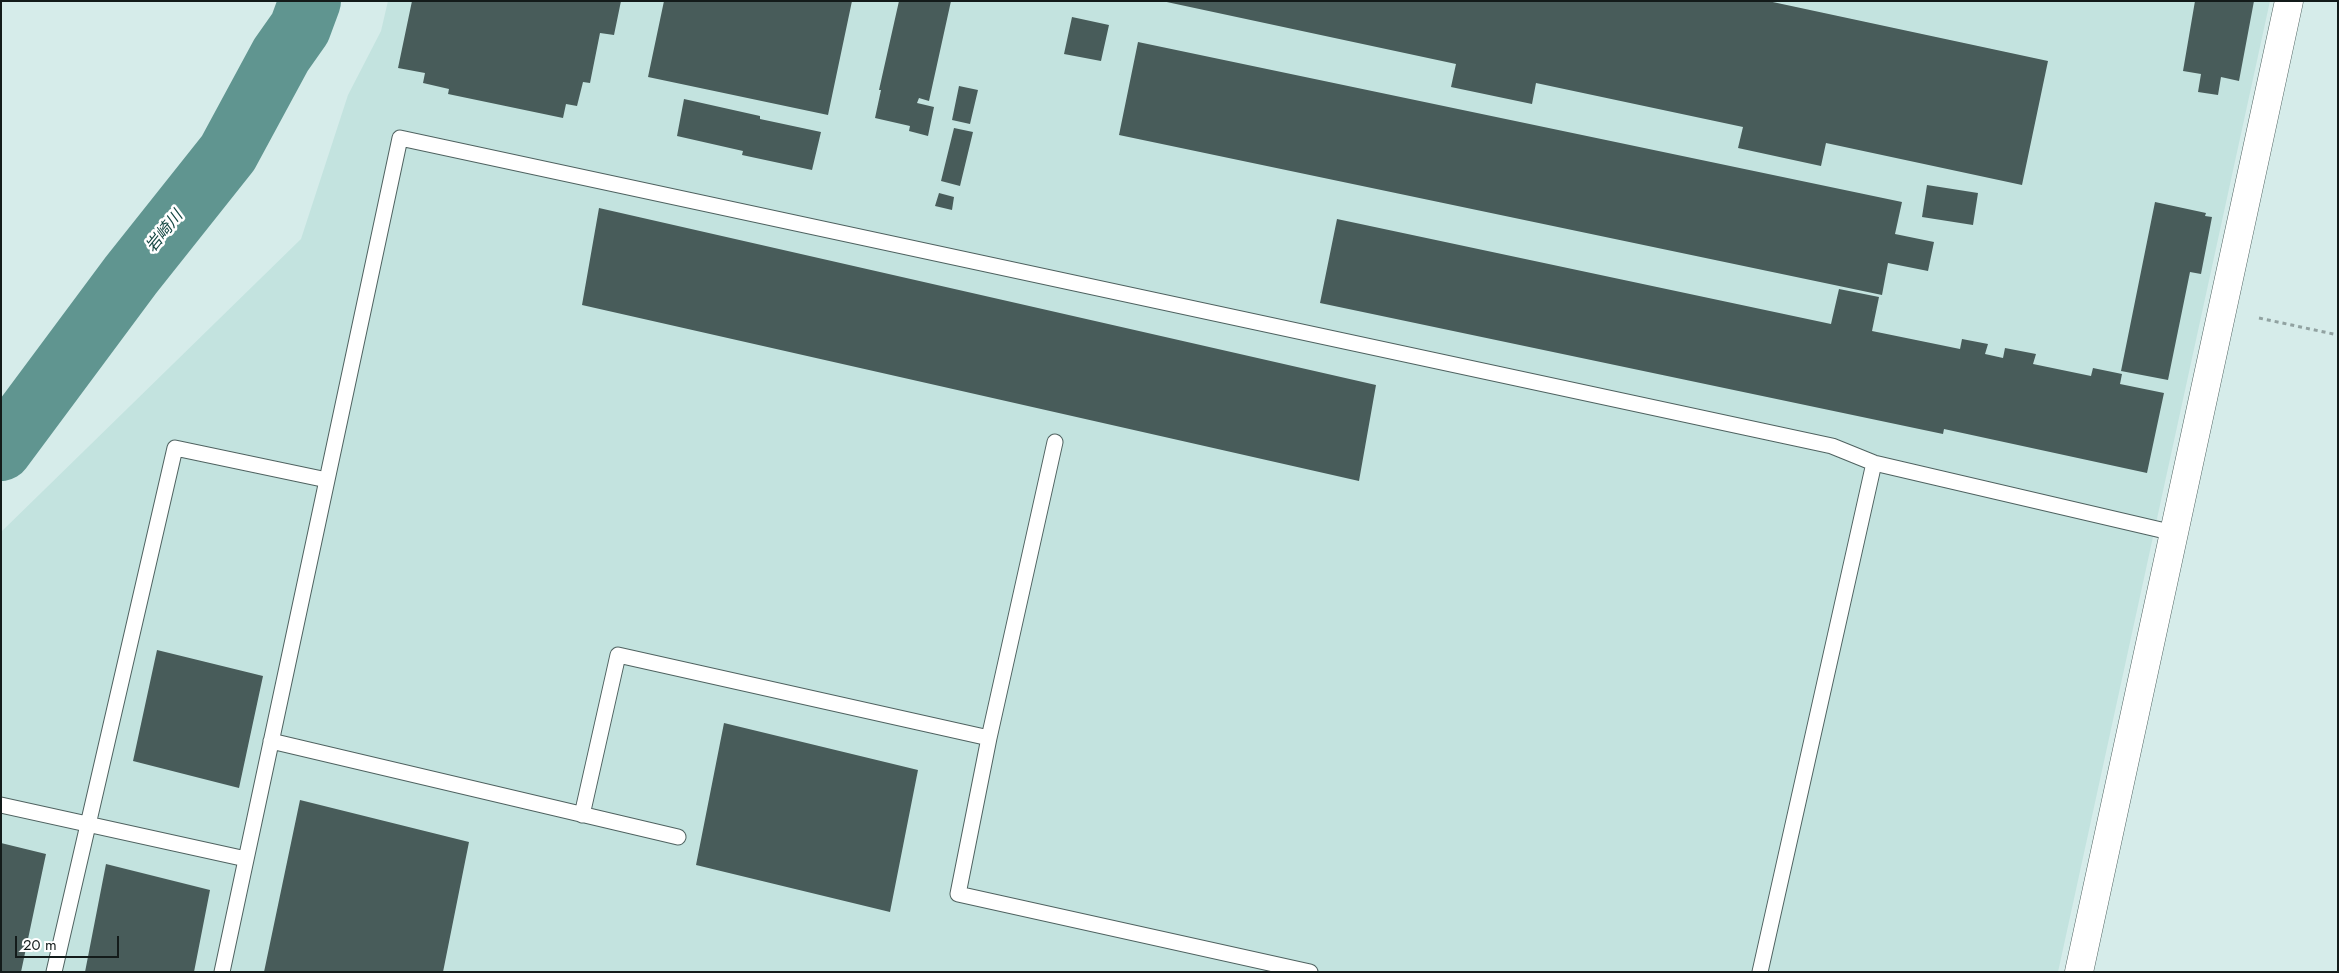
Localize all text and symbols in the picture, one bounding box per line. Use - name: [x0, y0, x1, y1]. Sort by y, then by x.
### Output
- water label: 岩崎川: [142, 207, 188, 257]
- scale bar: [18, 926, 121, 958]
- text: 20 m: [23, 934, 57, 956]

